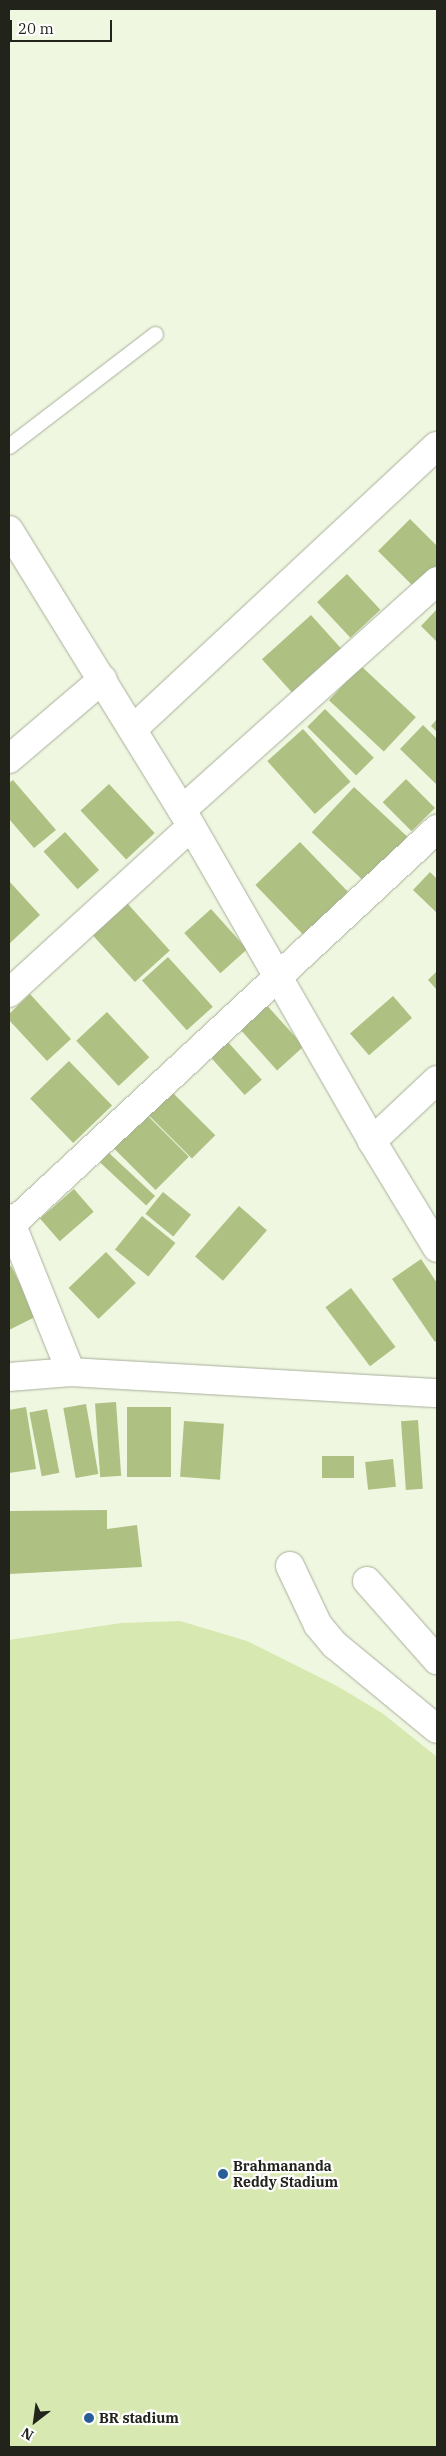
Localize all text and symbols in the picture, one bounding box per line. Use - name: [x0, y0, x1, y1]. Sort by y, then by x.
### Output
- scale bar: [12, 10, 115, 42]
- text: 20 m: [18, 19, 54, 38]
- place label: Brahmananda Reddy Stadium: [233, 2158, 338, 2190]
- marker: Brahmananda Reddy Stadium: [217, 2168, 229, 2180]
- north arrow: [10, 2396, 60, 2446]
- place label: BR stadium: [99, 2410, 179, 2426]
- marker: BR stadium: [83, 2412, 95, 2424]
- text: N: [18, 2423, 37, 2445]

